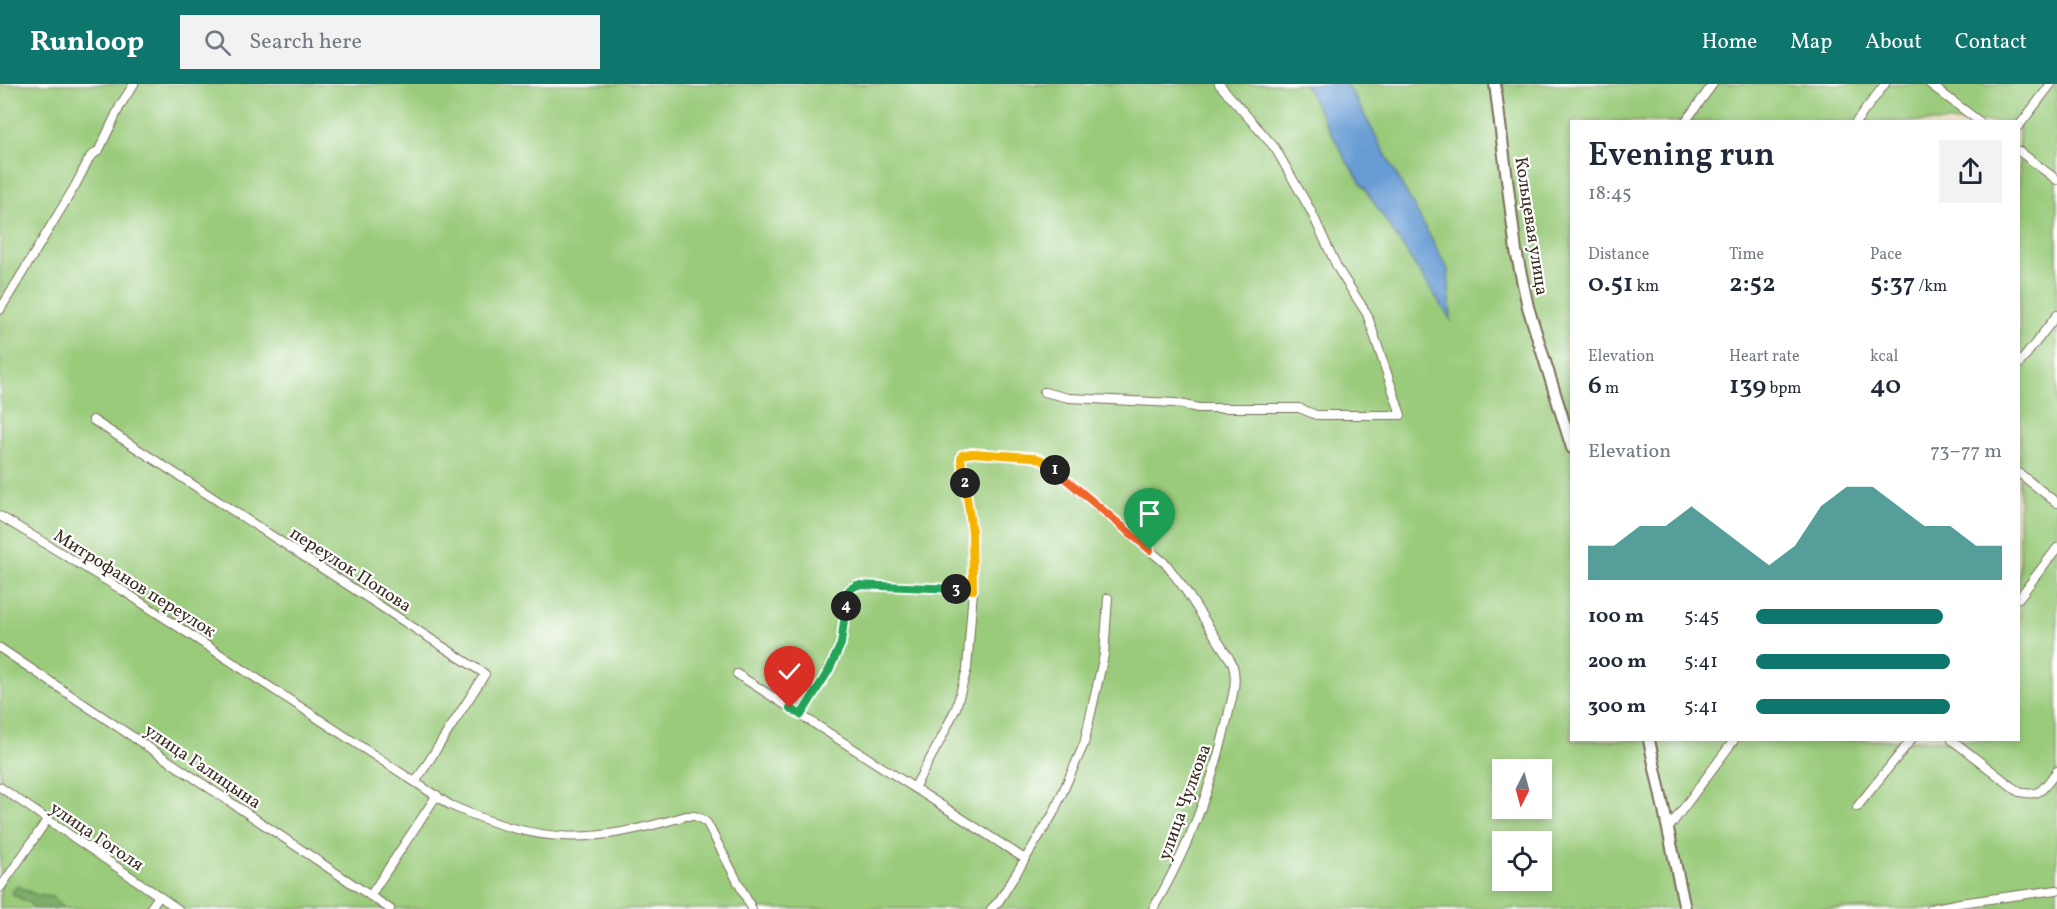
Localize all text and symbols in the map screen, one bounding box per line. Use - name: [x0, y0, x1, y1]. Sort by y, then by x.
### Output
- search box: [180, 15, 600, 69]
- text: Runloop: [30, 23, 144, 62]
- icon: search: [201, 26, 234, 59]
- text: Search here: [249, 27, 362, 58]
- text: Home: [1702, 28, 1757, 57]
- text: Map: [1790, 28, 1832, 57]
- text: About: [1865, 28, 1922, 57]
- text: Contact: [1955, 28, 2027, 57]
- text: Evening run: [1588, 134, 1775, 180]
- button: share: [1939, 140, 2002, 203]
- street label: Кольцевая улица: [1507, 155, 1554, 297]
- text: 18:45: [1588, 180, 1632, 208]
- text: Distance: [1588, 244, 1649, 266]
- text: Time: [1729, 244, 1764, 266]
- text: Pace: [1870, 244, 1902, 266]
- text: 0.51: [1588, 266, 1633, 302]
- text: 2:52: [1729, 266, 1776, 302]
- text: 5:37: [1870, 266, 1915, 302]
- text: km: [1633, 276, 1659, 298]
- text: /km: [1915, 276, 1947, 298]
- text: Elevation: [1588, 346, 1655, 368]
- text: Heart rate: [1729, 346, 1800, 368]
- text: kcal: [1870, 346, 1898, 368]
- text: 6: [1588, 368, 1602, 404]
- text: 139: [1729, 368, 1766, 404]
- text: 40: [1870, 368, 1901, 404]
- text: m: [1602, 378, 1619, 400]
- text: bpm: [1766, 378, 1801, 400]
- text: Elevation: [1588, 438, 1671, 466]
- text: 73–77 m: [1930, 438, 2002, 466]
- pin: 1: [1040, 455, 1070, 485]
- text: 1: [1052, 459, 1058, 481]
- pin: 2: [950, 468, 980, 498]
- text: 2: [961, 472, 969, 494]
- pin: [1124, 488, 1175, 550]
- icon: arrive: [1133, 497, 1166, 530]
- street label: переулок Попова: [284, 522, 416, 619]
- street label: Митрофанов переулок: [48, 524, 221, 645]
- pin: 3: [941, 574, 971, 604]
- text: 3: [952, 578, 960, 600]
- pin: 4: [831, 591, 861, 621]
- text: 4: [841, 595, 851, 617]
- text: 100 m: [1588, 603, 1644, 631]
- text: 5:45: [1684, 603, 1719, 631]
- pin: [764, 646, 815, 708]
- text: 200 m: [1588, 648, 1646, 676]
- text: 5:41: [1684, 648, 1718, 676]
- icon: check: [773, 655, 806, 688]
- text: 300 m: [1588, 693, 1646, 721]
- text: 5:41: [1684, 693, 1718, 721]
- street label: улица Галицына: [139, 719, 266, 816]
- street label: улица Чулкова: [1153, 741, 1218, 864]
- north arrow: [1492, 759, 1552, 819]
- map controls: [1492, 759, 1552, 891]
- street label: улица Гоголя: [44, 797, 148, 878]
- button: locate: [1492, 831, 1552, 891]

